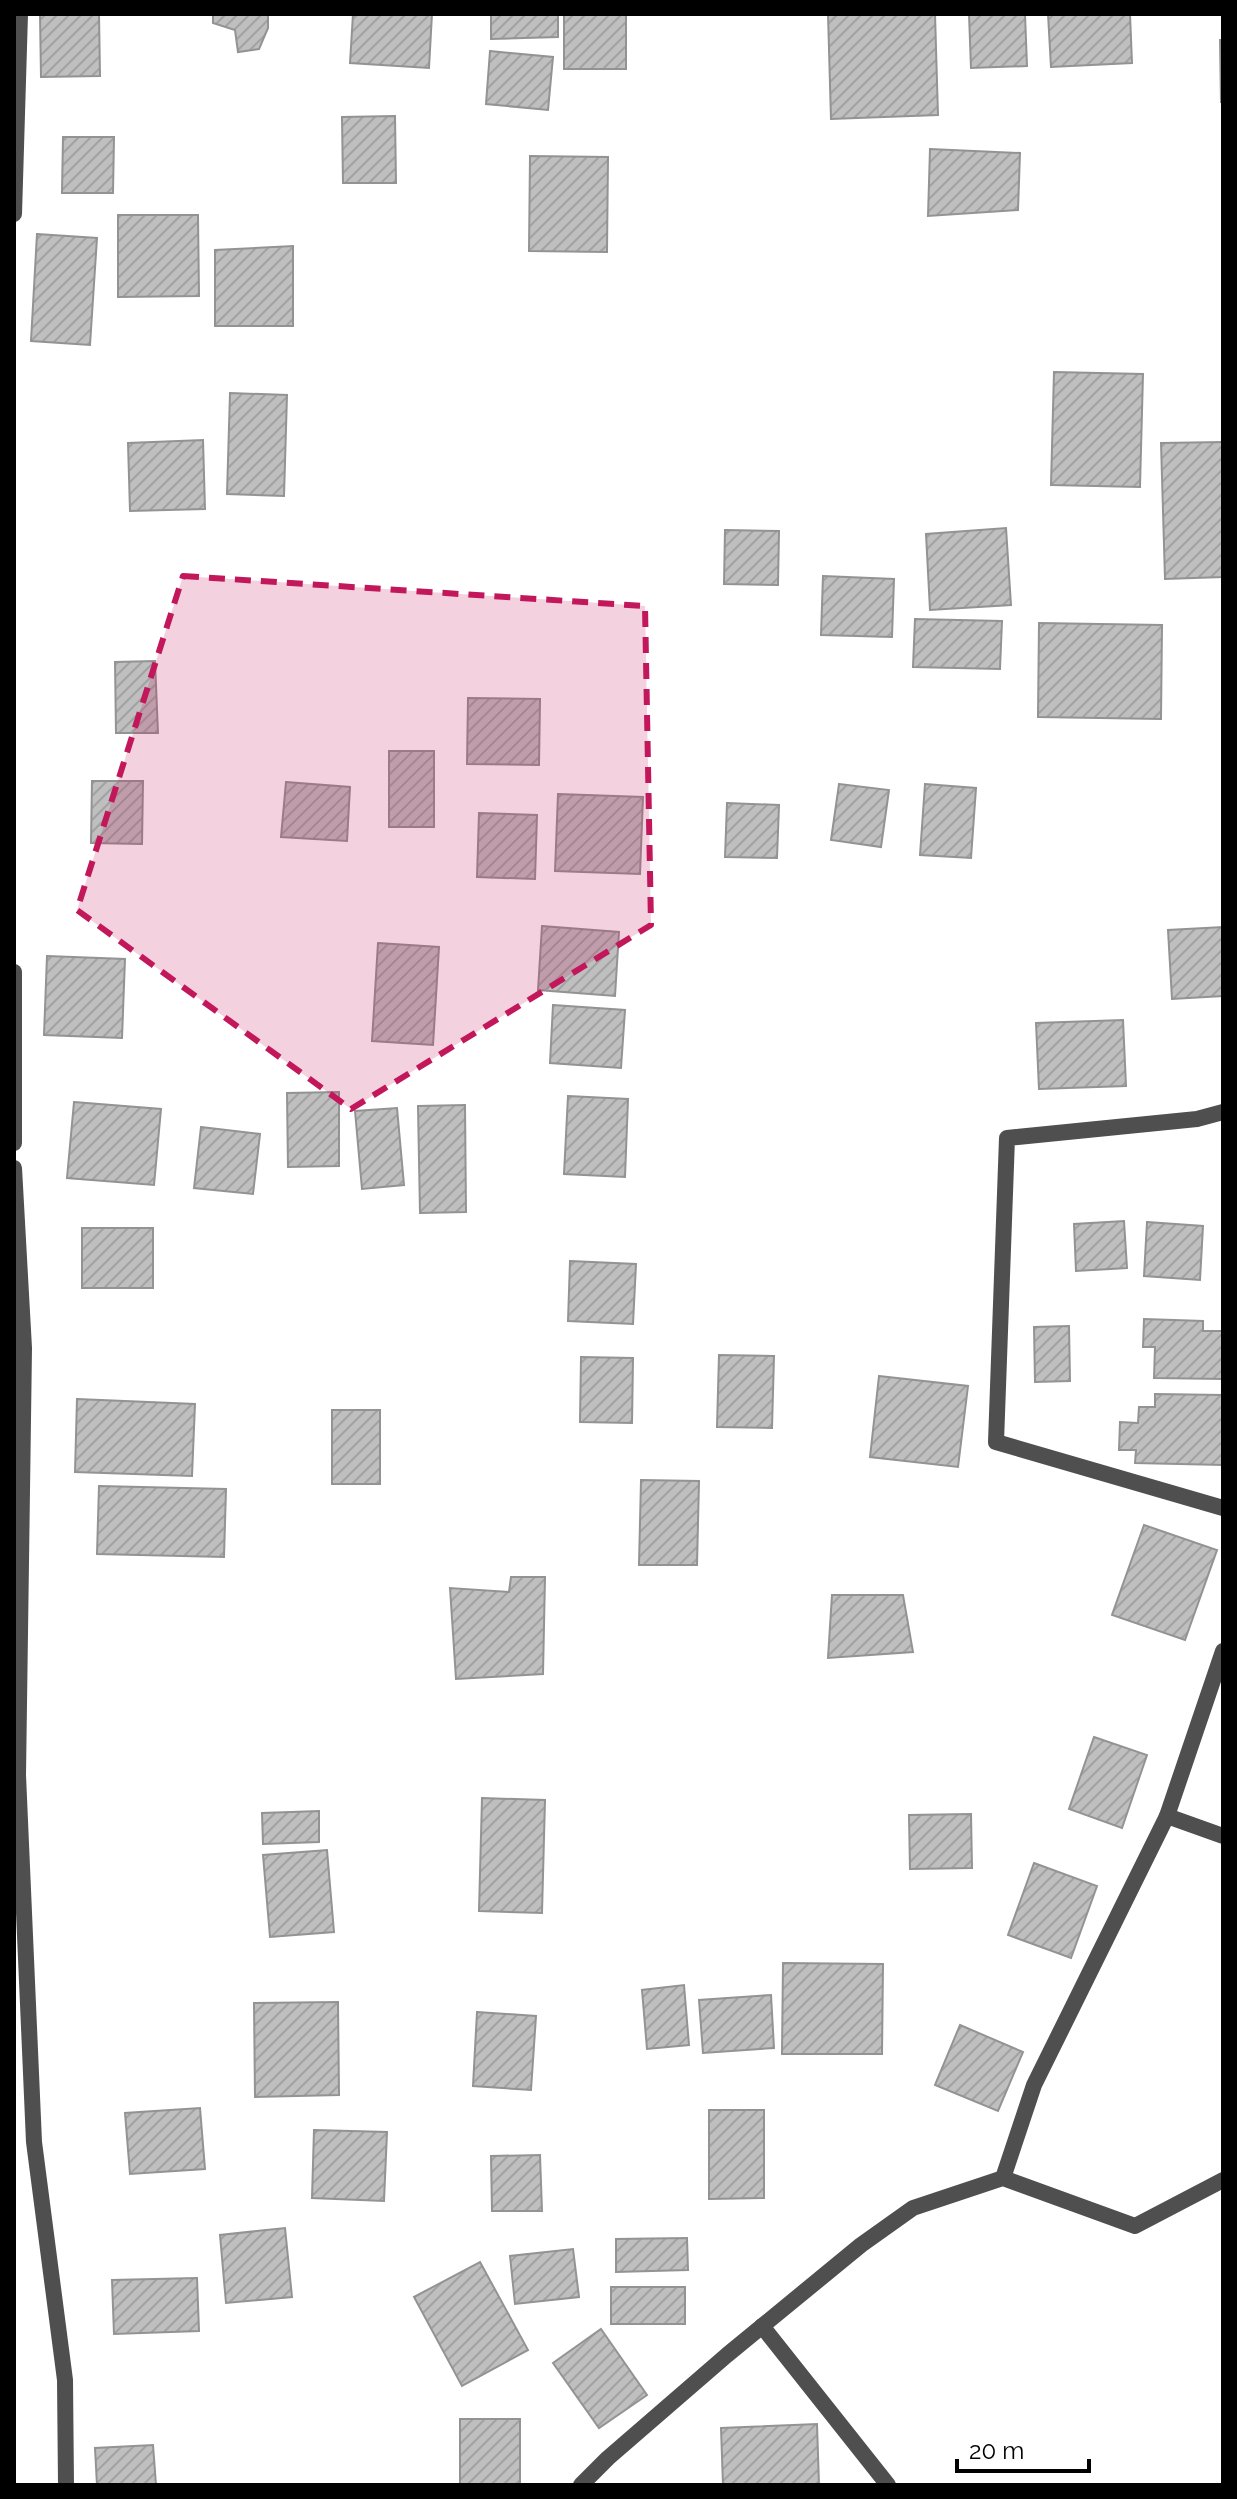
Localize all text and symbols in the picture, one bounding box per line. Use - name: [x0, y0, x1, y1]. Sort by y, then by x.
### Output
- scale bar: [957, 2423, 1089, 2473]
- text: 20 m: [969, 2436, 1024, 2465]

